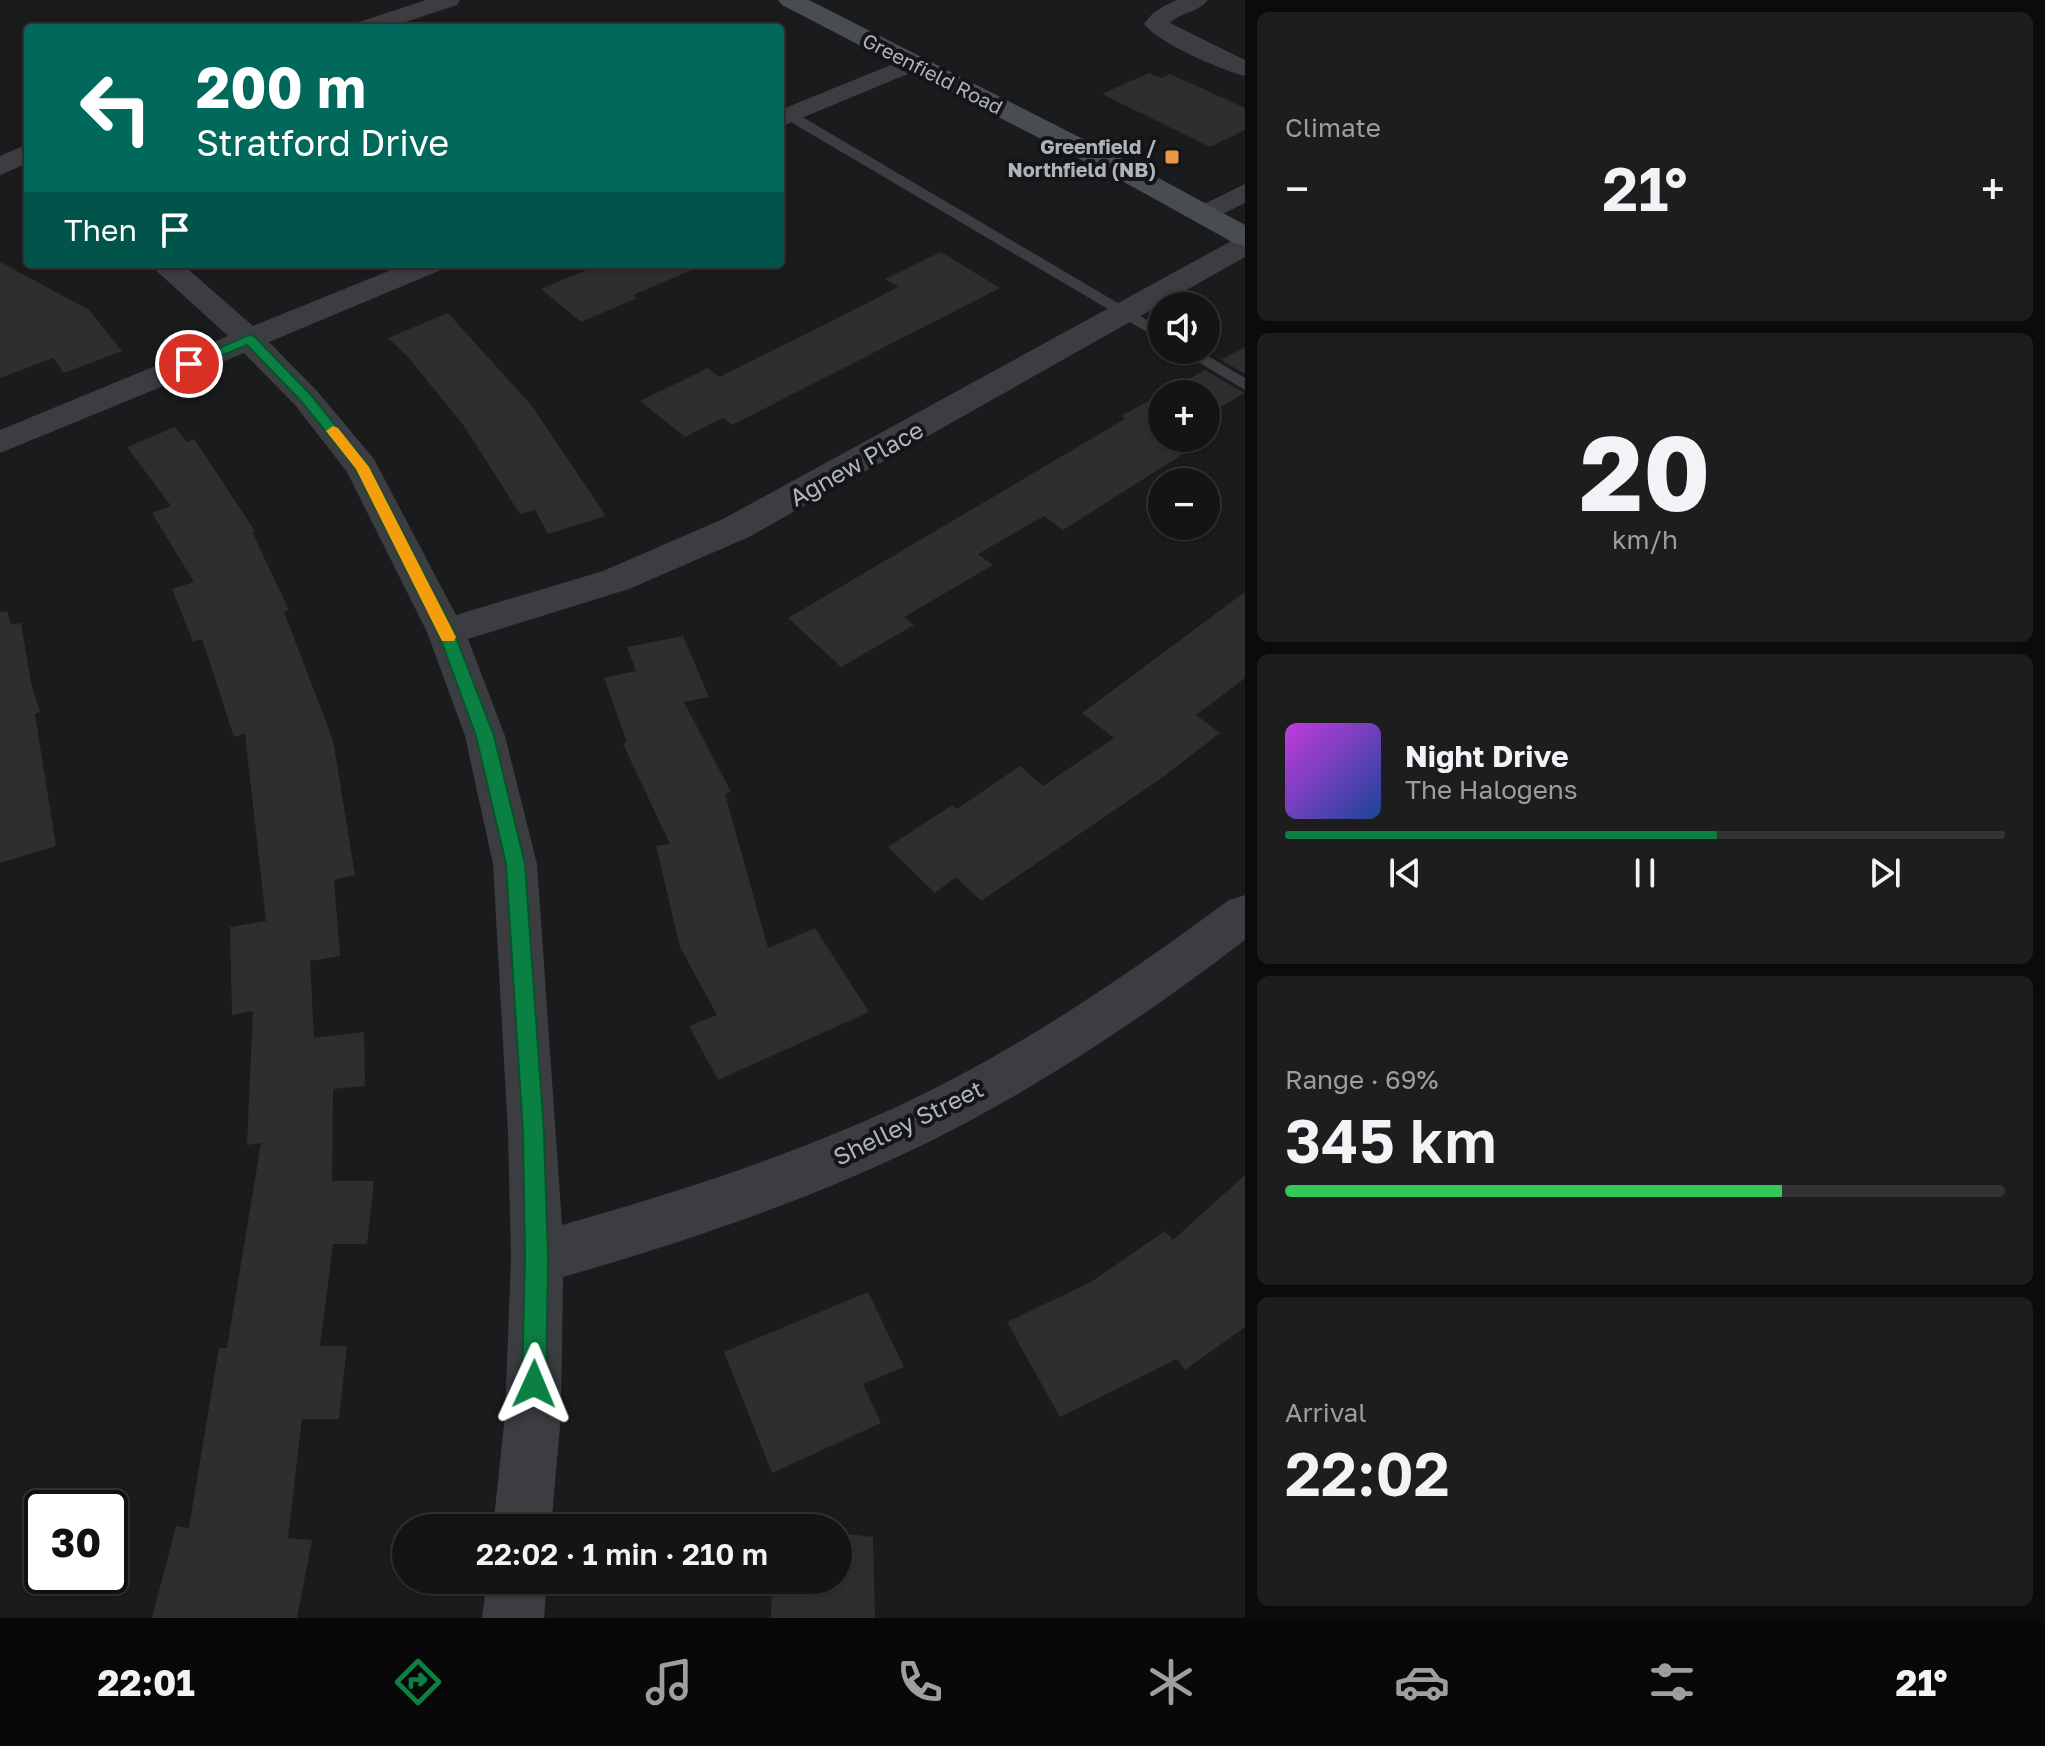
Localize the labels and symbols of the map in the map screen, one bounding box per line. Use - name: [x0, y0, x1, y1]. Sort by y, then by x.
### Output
- street label: Greenfield Road: [859, 27, 1007, 119]
- place label: Greenfield / Northfield (NB): [1008, 134, 1156, 181]
- marker: Greenfield / Northfield (NB): [1163, 148, 1181, 166]
- pin: [155, 330, 223, 398]
- street label: Agnew Place: [784, 414, 928, 512]
- street label: Shelley Street: [828, 1073, 988, 1171]
- position arrow: [492, 1342, 576, 1426]
- speed limit sign: 30: [24, 1490, 128, 1594]

